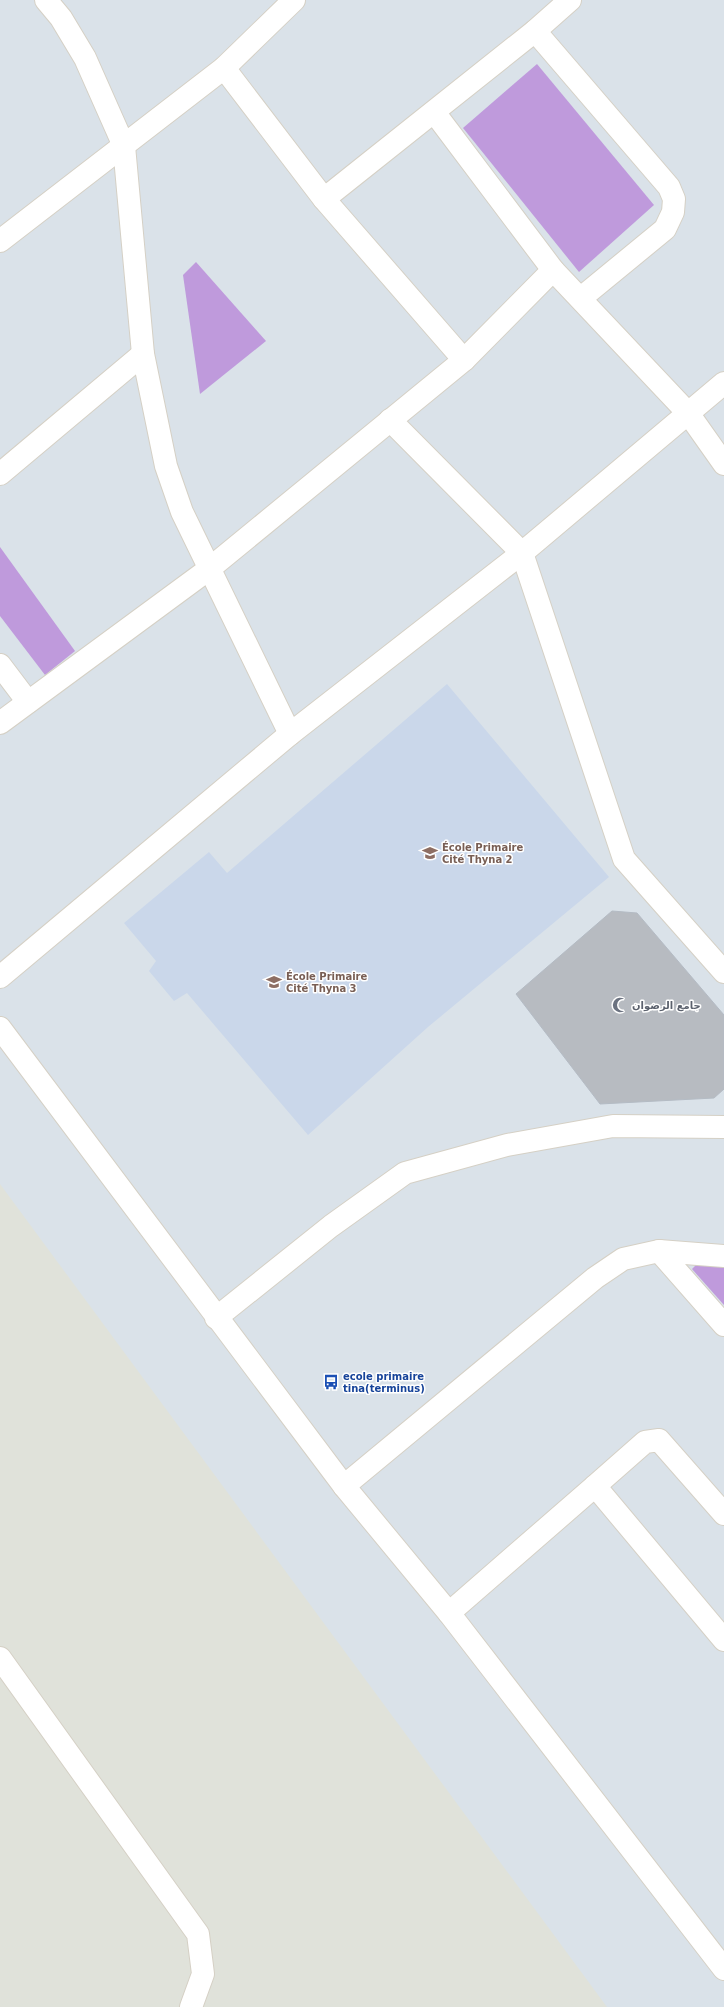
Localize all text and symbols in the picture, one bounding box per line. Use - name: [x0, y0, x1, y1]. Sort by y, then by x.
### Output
- place label: École Primaire Cité Thyna 2: [442, 841, 524, 865]
- school or university icon: École Primaire Cité Thyna 2: [421, 844, 439, 862]
- place label: École Primaire Cité Thyna 3: [286, 970, 368, 994]
- school or university icon: École Primaire Cité Thyna 3: [265, 973, 283, 991]
- mosque icon: جامع الرضوان: [611, 996, 629, 1014]
- place label: جامع الرضوان: [632, 1000, 701, 1012]
- place label: ecole primaire tina(terminus): [343, 1371, 425, 1394]
- bus stop icon: ecole primaire tina(terminus): [322, 1373, 340, 1391]

